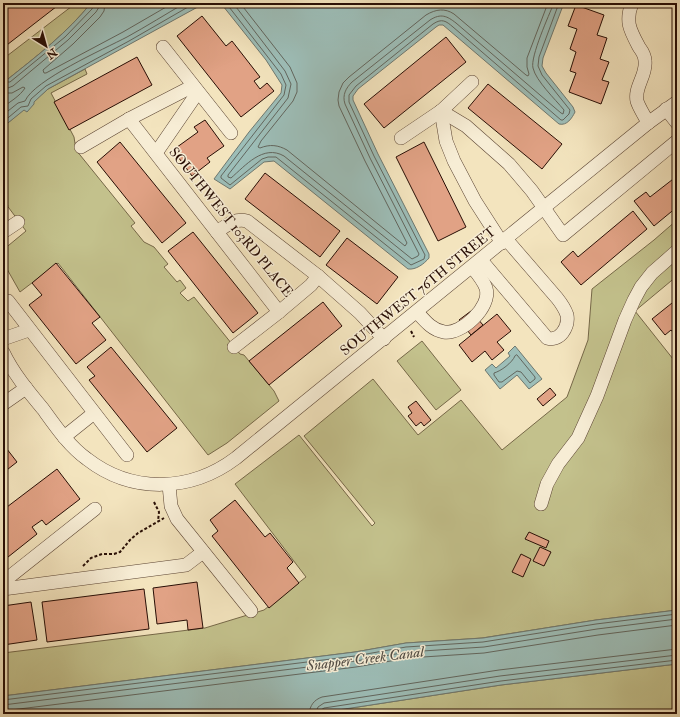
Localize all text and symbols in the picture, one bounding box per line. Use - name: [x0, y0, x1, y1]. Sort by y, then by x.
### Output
- north arrow: [26, 26, 66, 66]
- text: N: [43, 45, 60, 62]
- street label: SOUTHWEST 103RD PLACE: [165, 144, 297, 300]
- street label: SOUTHWEST 76TH STREET: [337, 223, 500, 359]
- water label: Snapper Creek Canal: [304, 642, 426, 676]

